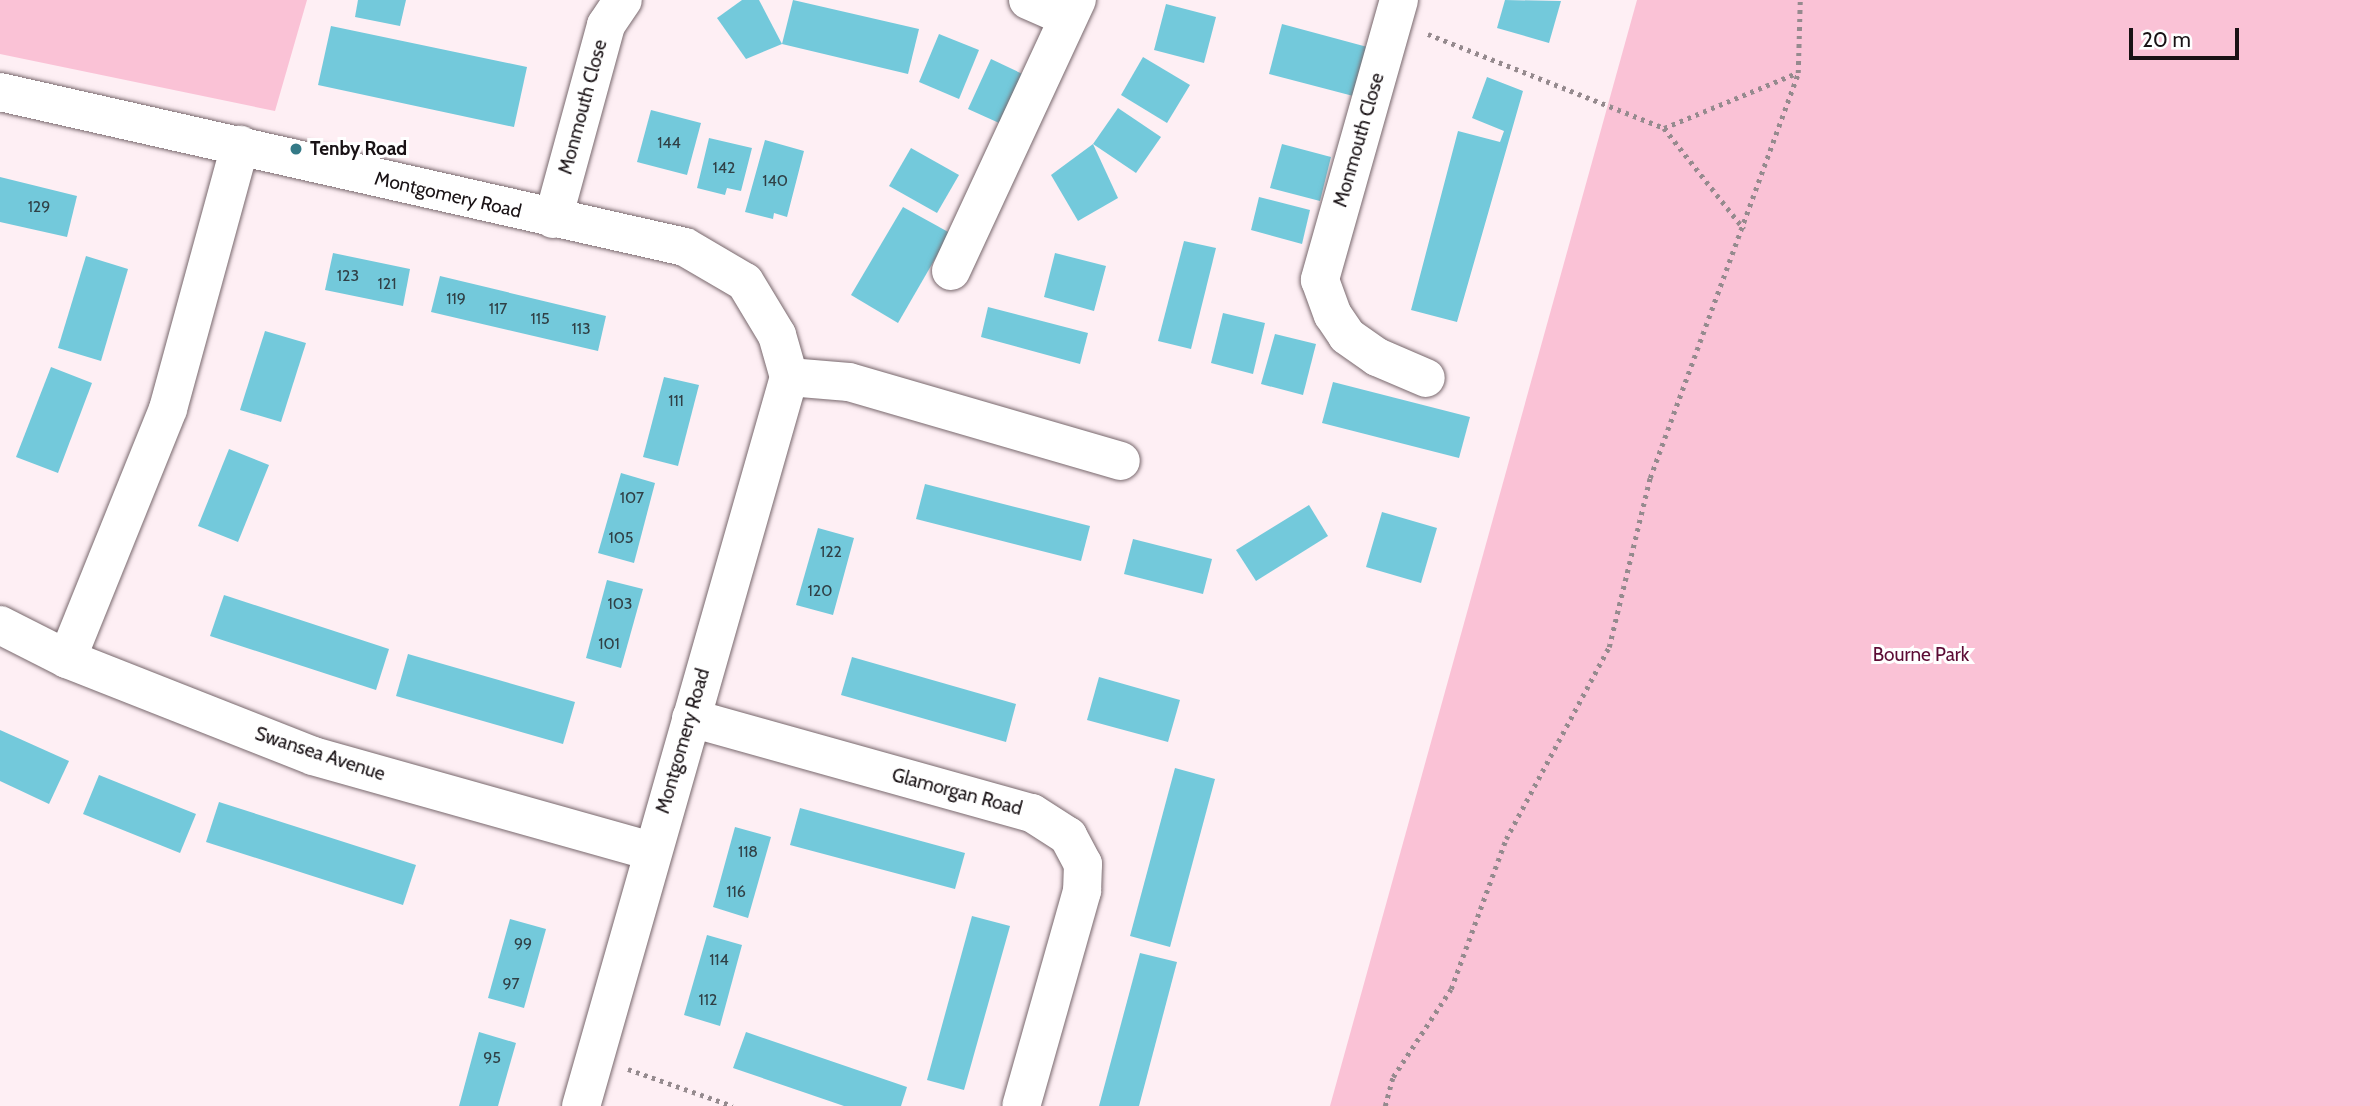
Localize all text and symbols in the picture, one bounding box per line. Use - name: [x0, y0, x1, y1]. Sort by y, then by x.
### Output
- scale bar: [2132, 14, 2242, 58]
- text: 20 m: [2142, 27, 2191, 52]
- street label: Monmouth Close: [554, 37, 612, 177]
- street label: Monmouth Close: [1329, 70, 1389, 210]
- house number: 144: [657, 133, 681, 153]
- place label: Tenby Road: [310, 138, 407, 160]
- marker: Tenby Road: [288, 141, 304, 157]
- house number: 142: [713, 158, 735, 178]
- street label: Montgomery Road: [372, 167, 524, 223]
- house number: 140: [762, 171, 788, 191]
- house number: 129: [28, 197, 50, 217]
- house number: 123: [337, 266, 359, 286]
- house number: 121: [378, 274, 396, 294]
- house number: 119: [446, 289, 466, 309]
- house number: 117: [489, 299, 507, 319]
- house number: 115: [530, 309, 550, 329]
- house number: 113: [571, 319, 591, 339]
- house number: 111: [668, 391, 684, 411]
- house number: 107: [620, 488, 644, 508]
- house number: 105: [608, 528, 634, 548]
- house number: 122: [820, 542, 842, 562]
- house number: 120: [808, 581, 832, 601]
- house number: 103: [607, 594, 633, 614]
- house number: 101: [598, 634, 620, 654]
- park label: Bourne Park: [1873, 644, 1969, 666]
- street label: Montgomery Road: [651, 666, 715, 816]
- street label: Swansea Avenue: [252, 722, 388, 786]
- street label: Glamorgan Road: [889, 764, 1025, 820]
- house number: 118: [738, 842, 758, 862]
- house number: 116: [726, 882, 746, 902]
- house number: 99: [514, 934, 532, 954]
- house number: 114: [709, 950, 729, 970]
- house number: 97: [502, 974, 520, 994]
- house number: 112: [699, 990, 717, 1010]
- house number: 95: [483, 1048, 501, 1068]

